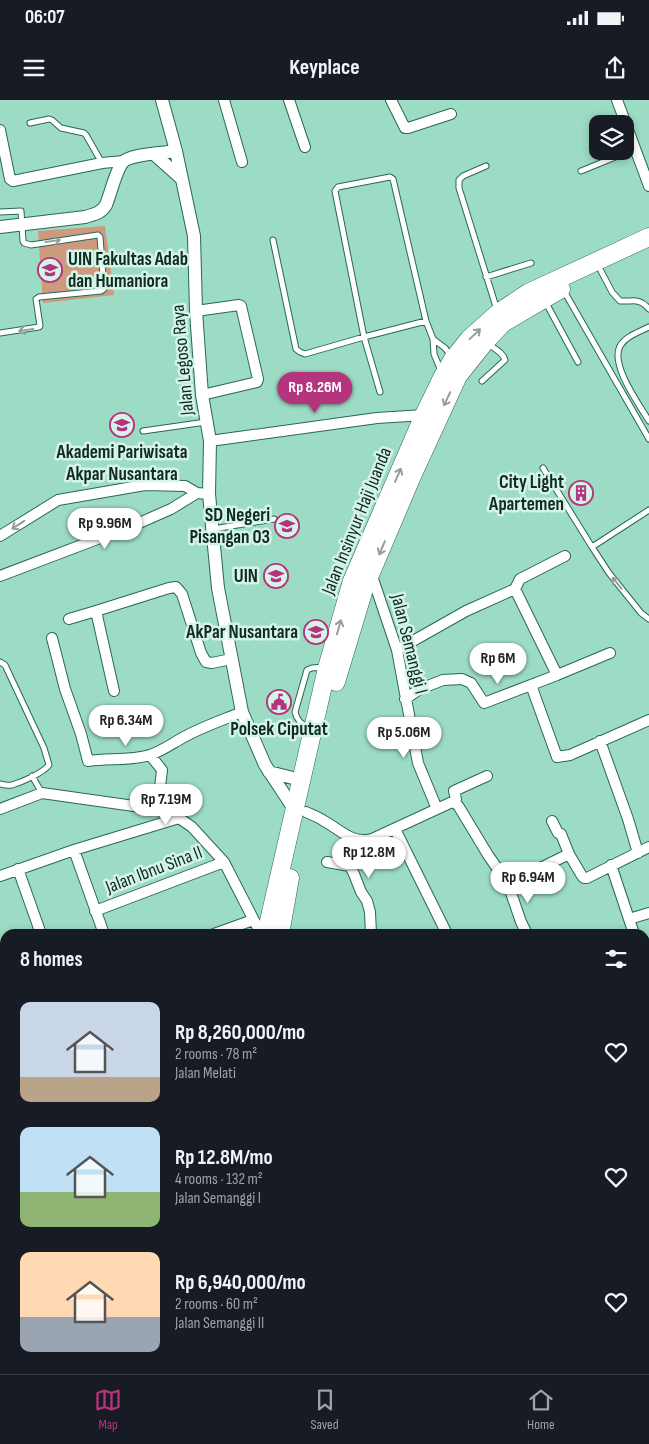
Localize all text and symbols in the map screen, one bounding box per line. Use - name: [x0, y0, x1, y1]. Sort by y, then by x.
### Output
- text: 06:07: [25, 6, 65, 29]
- icon: menu: [20, 54, 48, 82]
- text: Keyplace: [289, 54, 360, 81]
- icon: share: [601, 54, 629, 82]
- map controls: [589, 115, 634, 160]
- button: layers: [589, 115, 634, 160]
- one-way arrow: [45, 236, 61, 246]
- place label: UIN Fakultas Adab dan Humaniora: [68, 248, 188, 293]
- school or university icon: UIN Fakultas Adab dan Humaniora: [37, 257, 63, 283]
- street label: Jalan Legoso Raya: [167, 304, 199, 417]
- one-way arrow: [18, 325, 34, 335]
- one-way arrow: [468, 328, 481, 340]
- pin: Rp 8.26M: [263, 372, 367, 414]
- text: Rp 8.26M: [288, 378, 342, 397]
- one-way arrow: [442, 391, 451, 406]
- school or university icon: Akademi Pariwisata Akpar Nusantara: [109, 412, 135, 438]
- place label: Akademi Pariwisata Akpar Nusantara: [55, 441, 188, 486]
- street label: Jalan Insinyur Haji Juanda: [317, 444, 397, 599]
- one-way arrow: [393, 468, 403, 483]
- place label: City Light Apartemen: [488, 471, 564, 516]
- building icon: City Light Apartemen: [568, 480, 594, 506]
- place label: SD Negeri Pisangan 03: [189, 504, 270, 549]
- pin: Rp 9.96M: [53, 508, 157, 550]
- school or university icon: SD Negeri Pisangan 03: [274, 513, 300, 539]
- text: Rp 9.96M: [78, 514, 132, 533]
- one-way arrow: [12, 520, 26, 530]
- one-way arrow: [377, 540, 386, 555]
- school or university icon: UIN: [263, 563, 289, 589]
- place label: UIN: [234, 565, 258, 588]
- one-way arrow: [611, 576, 622, 589]
- street label: Jalan Semanggi I: [385, 591, 433, 696]
- school or university icon: AkPar Nusantara: [303, 619, 329, 645]
- one-way arrow: [334, 619, 344, 635]
- place label: AkPar Nusantara: [185, 621, 298, 644]
- pin: Rp 6M: [463, 642, 533, 685]
- text: Rp 6M: [481, 649, 515, 668]
- public building icon: Polsek Ciputat: [266, 689, 292, 715]
- pin: Rp 6.34M: [74, 704, 178, 747]
- text: Rp 6.34M: [100, 711, 152, 730]
- pin: Rp 5.06M: [352, 716, 456, 759]
- place label: Polsek Ciputat: [230, 718, 328, 741]
- text: Rp 5.06M: [378, 723, 430, 742]
- pin: Rp 7.19M: [114, 784, 218, 826]
- text: Rp 7.19M: [141, 790, 191, 809]
- pin: Rp 12.8M: [317, 836, 421, 879]
- street label: Jalan Ibnu Sina II: [101, 841, 206, 899]
- text: Rp 12.8M: [343, 843, 395, 862]
- pin: Rp 6.94M: [476, 862, 580, 904]
- text: Rp 6.94M: [501, 868, 555, 887]
- icon: filters: [602, 945, 630, 973]
- text: 8 homes: [20, 947, 83, 972]
- text: Rp 8,260,000/mo: [175, 1020, 305, 1045]
- icon: home: [60, 1022, 120, 1082]
- icon: heart: [602, 1038, 630, 1066]
- text: 2 rooms · 78 m²: [175, 1045, 257, 1064]
- text: Jalan Melati: [175, 1064, 236, 1083]
- text: Rp 12.8M/mo: [175, 1145, 273, 1170]
- icon: home: [60, 1147, 120, 1207]
- icon: heart: [602, 1163, 630, 1191]
- text: 4 rooms · 132 m²: [175, 1170, 263, 1189]
- text: Jalan Semanggi I: [175, 1189, 261, 1208]
- text: Rp 6,940,000/mo: [175, 1270, 306, 1295]
- icon: home: [60, 1272, 120, 1332]
- icon: heart: [602, 1288, 630, 1316]
- text: 2 rooms · 60 m²: [175, 1295, 258, 1314]
- text: Jalan Semanggi II: [175, 1314, 264, 1333]
- tab: Map: [94, 1386, 122, 1433]
- tab: Saved: [310, 1386, 339, 1433]
- tab: Home: [527, 1386, 555, 1433]

